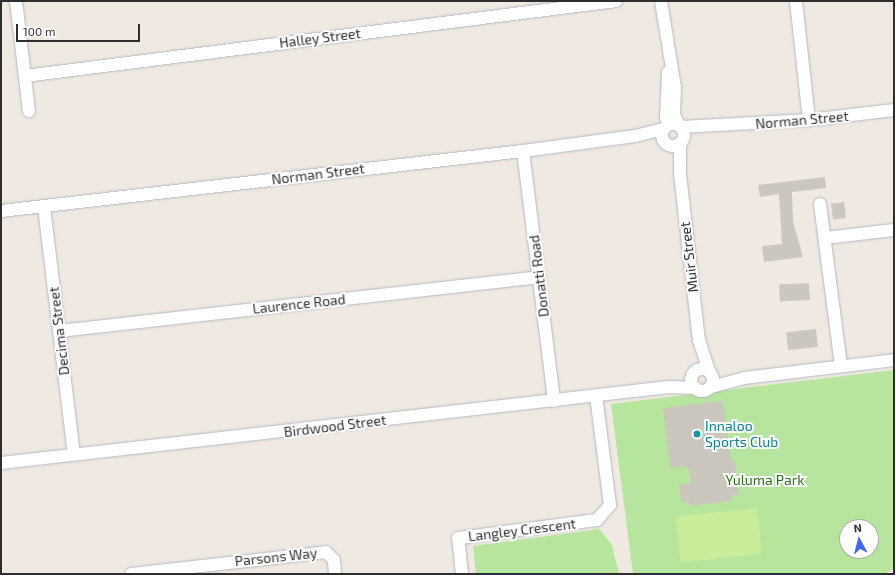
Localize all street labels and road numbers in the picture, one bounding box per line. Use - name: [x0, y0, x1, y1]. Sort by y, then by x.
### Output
- street label: Halley Street: [278, 25, 362, 51]
- street label: Norman Street: [755, 108, 849, 132]
- street label: Norman Street: [271, 160, 365, 188]
- street label: Muir Street: [676, 221, 702, 293]
- street label: Donatti Road: [526, 234, 552, 318]
- street label: Decima Street: [45, 286, 73, 376]
- street label: Laurence Road: [252, 291, 346, 317]
- street label: Birdwood Street: [283, 411, 387, 441]
- street label: Langley Crescent: [467, 515, 577, 545]
- street label: Parsons Way: [234, 544, 318, 570]

